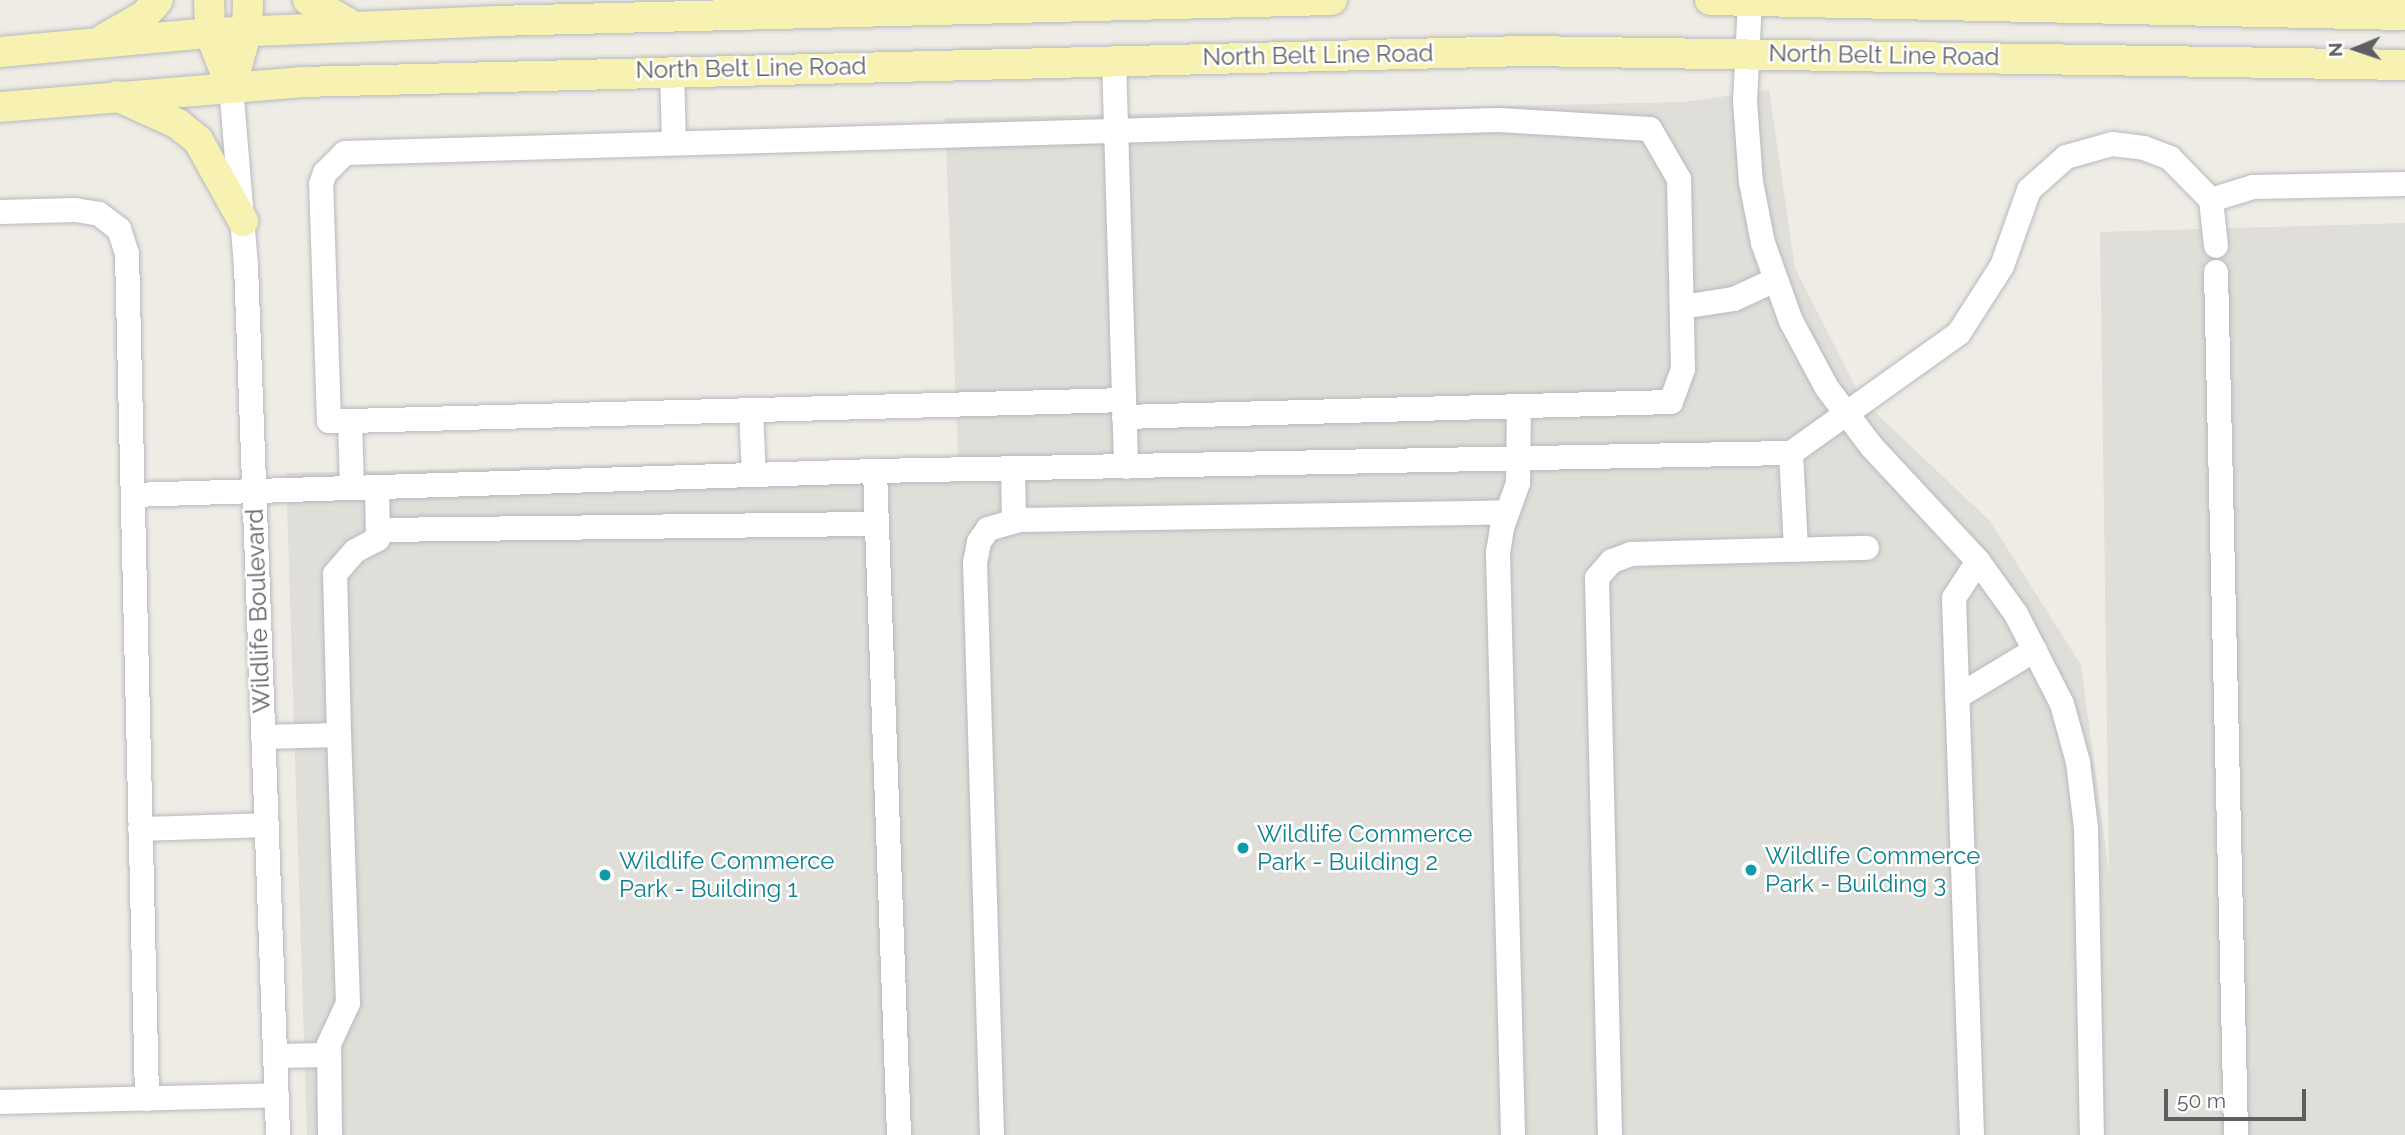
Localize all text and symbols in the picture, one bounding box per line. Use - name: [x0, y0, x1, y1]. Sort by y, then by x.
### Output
- north arrow: [2321, 14, 2391, 84]
- street label: North Belt Line Road: [1202, 39, 1434, 71]
- street label: North Belt Line Road: [1768, 39, 2000, 71]
- text: N: [2324, 42, 2346, 57]
- street label: North Belt Line Road: [635, 52, 867, 84]
- street label: Wildlife Boulevard: [240, 508, 276, 714]
- place label: Wildlife Commerce Park - Building 2: [1257, 820, 1472, 876]
- marker: Wildlife Commerce Park - Building 2: [1235, 840, 1251, 856]
- place label: Wildlife Commerce Park - Building 3: [1765, 842, 1980, 898]
- place label: Wildlife Commerce Park - Building 1: [619, 847, 834, 903]
- marker: Wildlife Commerce Park - Building 3: [1743, 862, 1759, 878]
- marker: Wildlife Commerce Park - Building 1: [597, 867, 613, 883]
- scale bar: [2167, 1076, 2309, 1120]
- text: 50 m: [2177, 1088, 2226, 1113]

